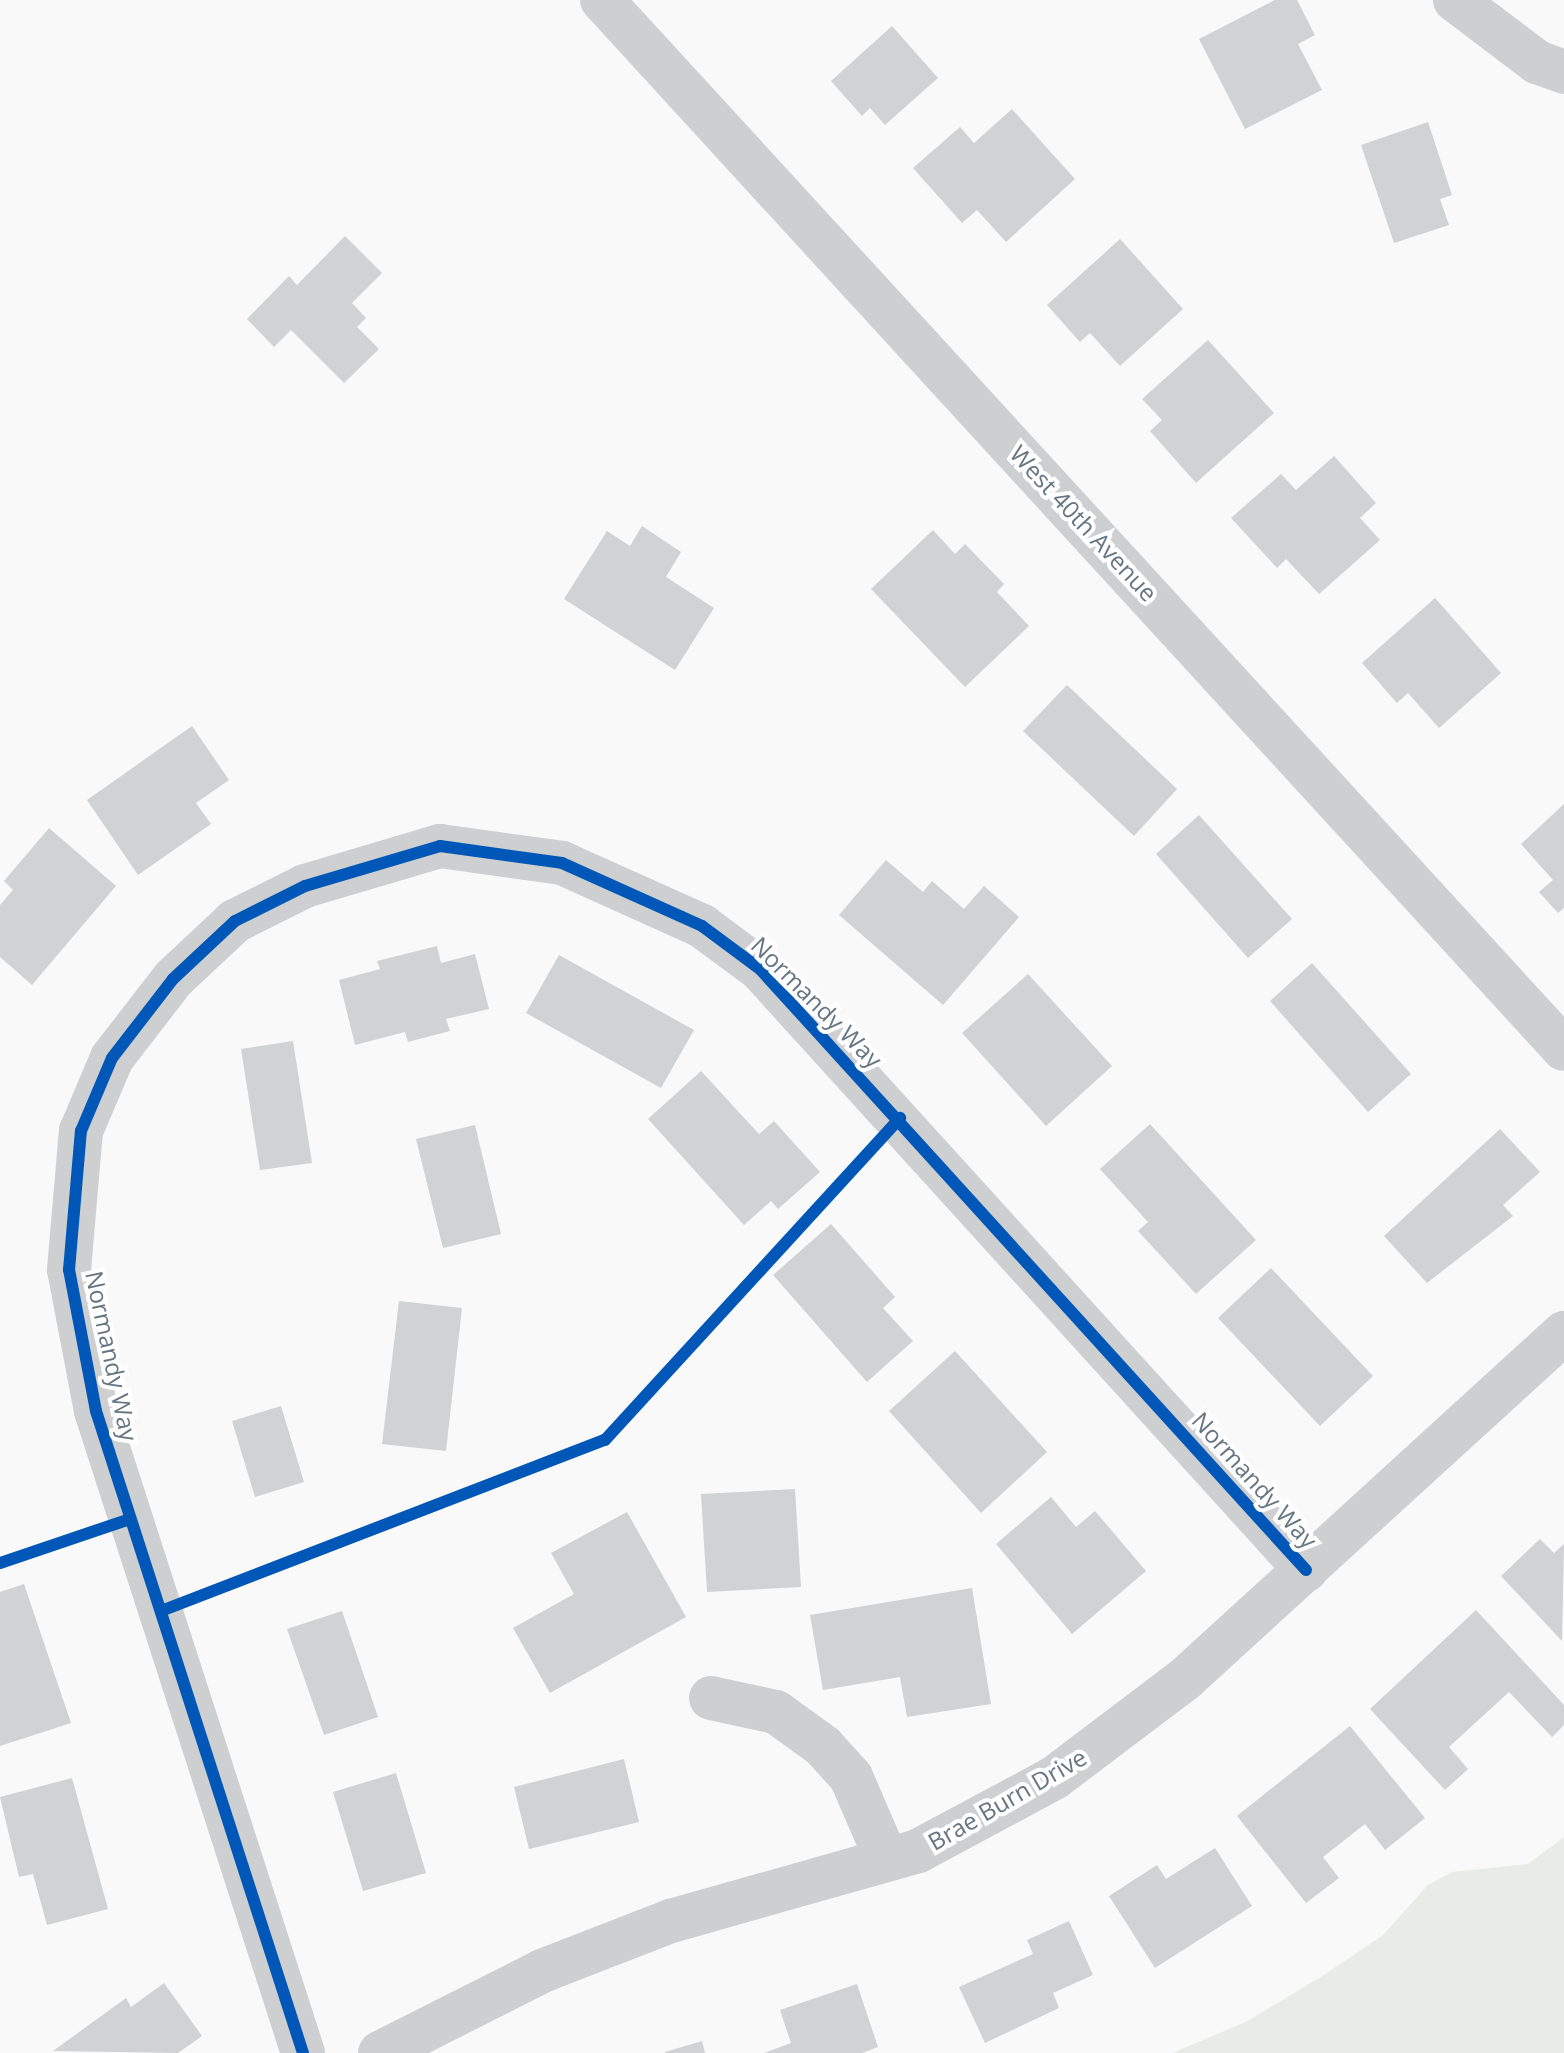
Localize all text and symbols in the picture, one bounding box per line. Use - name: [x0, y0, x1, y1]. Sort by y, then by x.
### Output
- street label: West 40th Avenue: [1004, 439, 1164, 607]
- street label: Normandy Way: [746, 931, 888, 1073]
- street label: Normandy Way: [80, 1268, 144, 1444]
- street label: Normandy Way: [1186, 1406, 1324, 1554]
- street label: Brae Burn Drive: [923, 1742, 1091, 1856]

